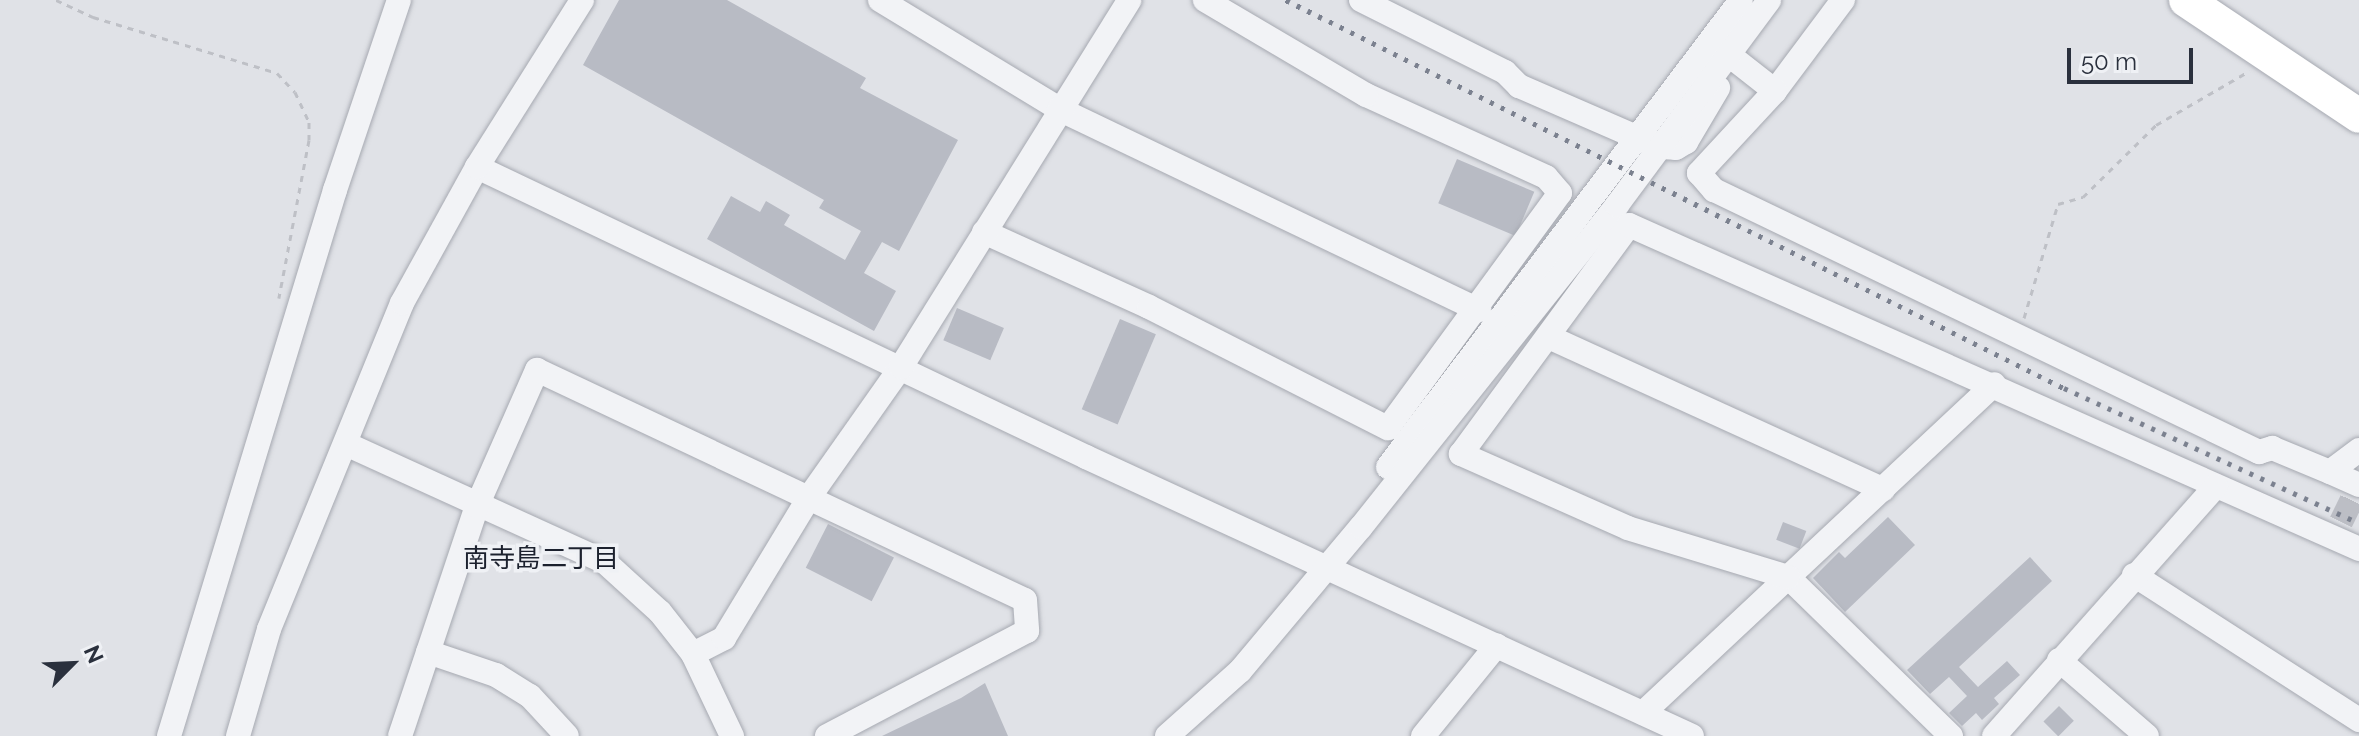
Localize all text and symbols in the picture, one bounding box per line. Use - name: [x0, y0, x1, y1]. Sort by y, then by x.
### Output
- scale bar: [2071, 32, 2197, 82]
- text: 50 m: [2081, 47, 2137, 76]
- district label: 南寺島二丁目: [463, 543, 619, 575]
- north arrow: [32, 624, 112, 704]
- text: N: [79, 641, 109, 667]

